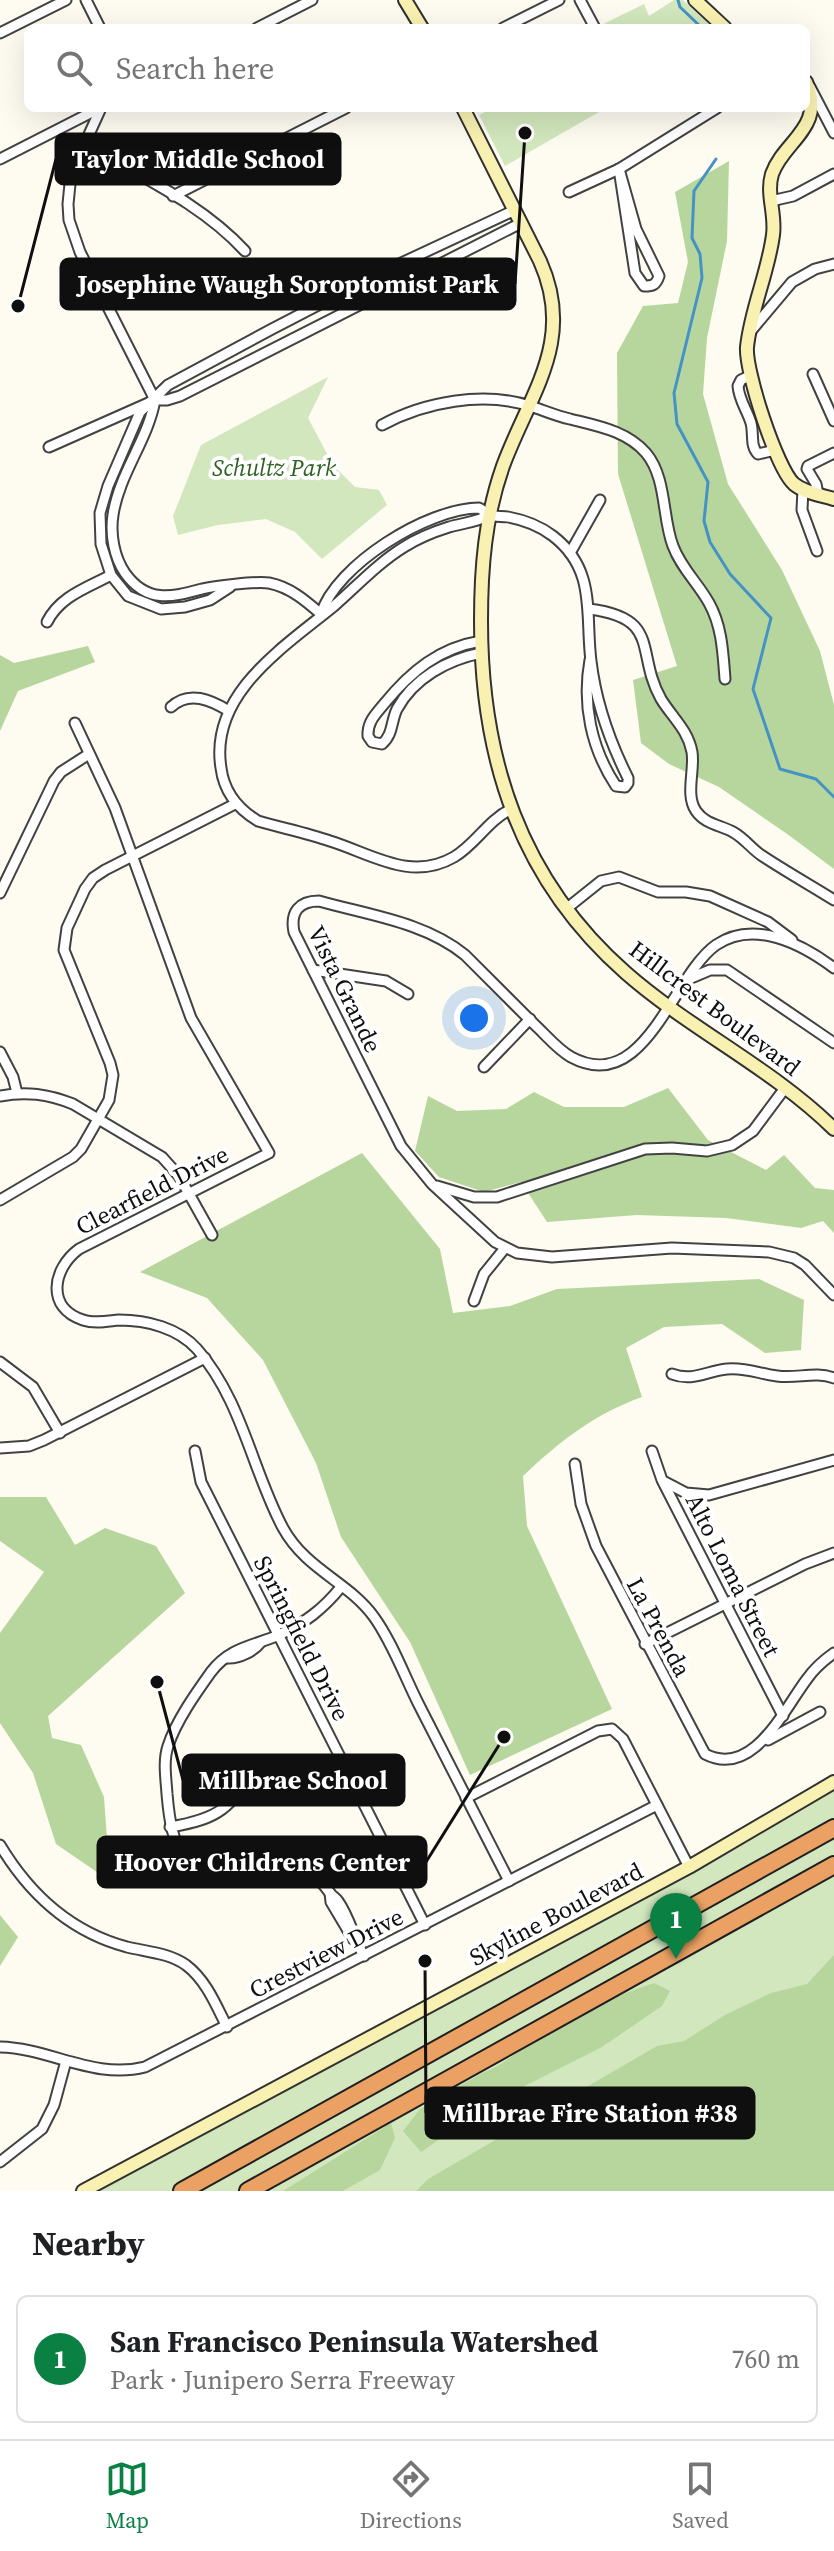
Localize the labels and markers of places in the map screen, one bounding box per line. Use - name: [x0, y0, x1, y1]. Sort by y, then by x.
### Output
- callout: Taylor Middle School: [56, 134, 340, 184]
- callout: Josephine Waugh Soroptomist Park: [61, 259, 515, 309]
- callout: Millbrae School: [183, 1755, 404, 1805]
- callout: Hoover Childrens Center: [98, 1837, 426, 1887]
- pin: 1: [650, 1893, 702, 1959]
- callout: Millbrae Fire Station #38: [426, 2088, 754, 2138]

